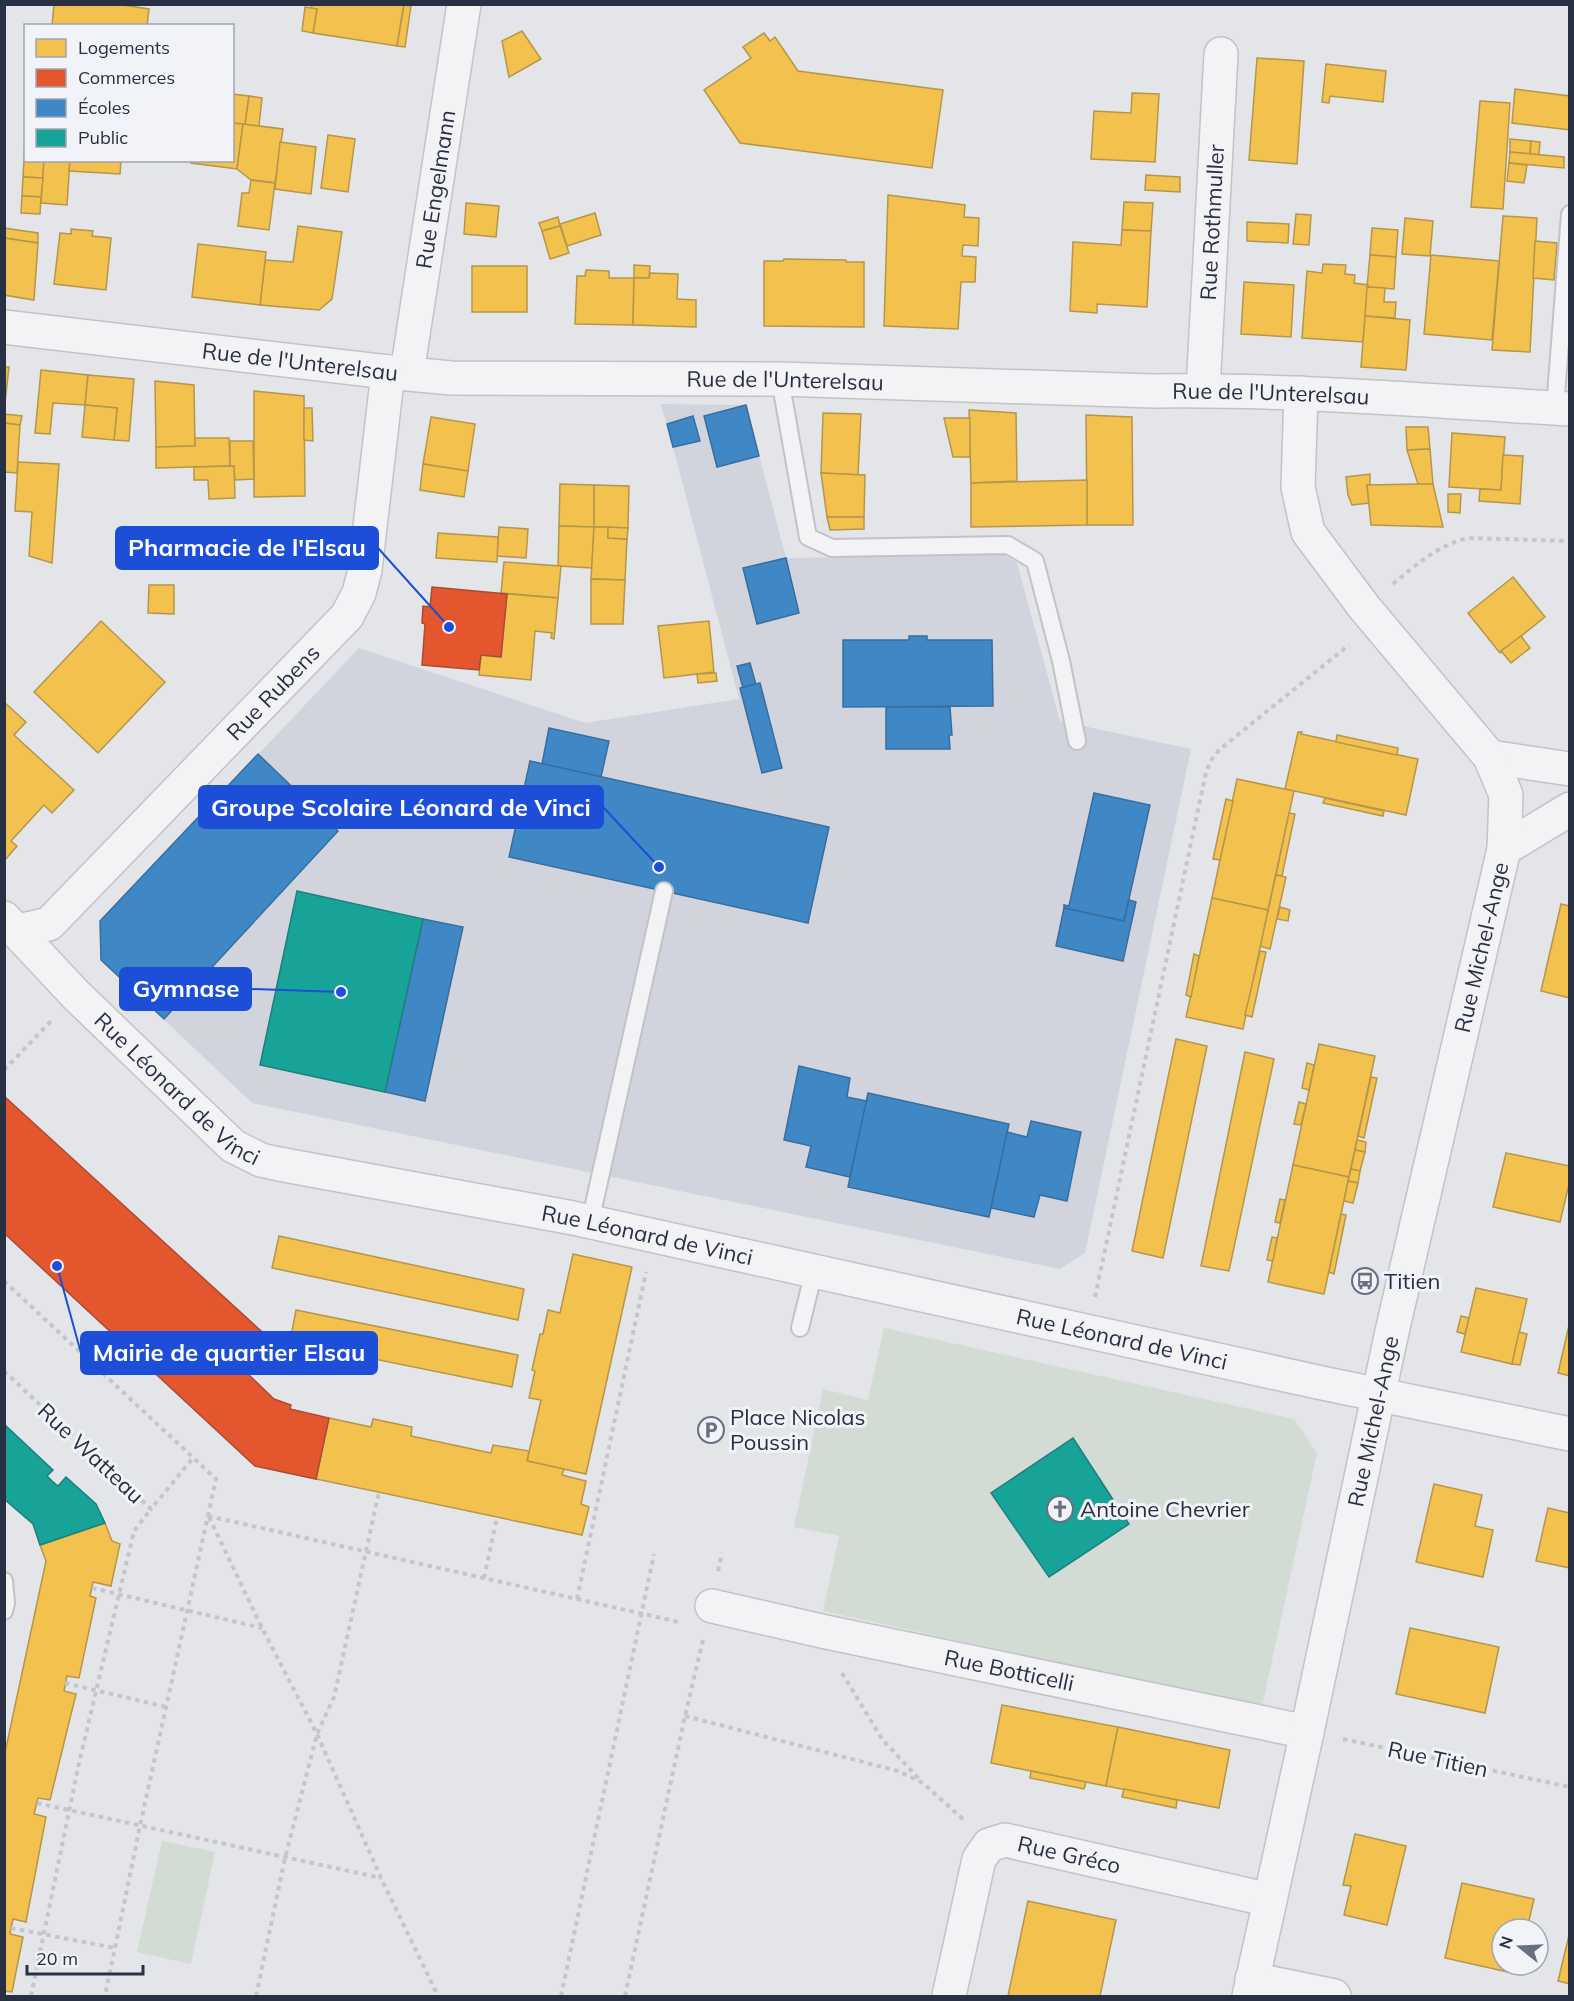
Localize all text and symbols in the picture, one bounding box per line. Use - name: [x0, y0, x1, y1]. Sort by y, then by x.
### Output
- legend: [24, 24, 234, 162]
- text: Logements: [78, 36, 170, 59]
- text: Commerces: [78, 66, 175, 89]
- text: Écoles: [78, 96, 131, 119]
- street label: Rue Engelmann: [409, 108, 461, 271]
- text: Public: [78, 126, 128, 149]
- street label: Rue Rothmuller: [1194, 144, 1230, 301]
- street label: Rue de l'Unterelsau: [200, 336, 399, 387]
- street label: Rue de l'Unterelsau: [686, 365, 884, 396]
- street label: Rue de l'Unterelsau: [1172, 377, 1370, 411]
- callout: Pharmacie de l'Elsau: [116, 527, 378, 569]
- text: Pharmacie de l'Elsau: [128, 532, 366, 562]
- street label: Rue Rubens: [220, 639, 326, 746]
- callout: Groupe Scolaire Léonard de Vinci: [199, 786, 603, 828]
- text: Groupe Scolaire Léonard de Vinci: [211, 792, 591, 822]
- street label: Rue Michel-Ange: [1448, 859, 1514, 1035]
- callout: Gymnase: [120, 968, 251, 1010]
- text: Gymnase: [133, 973, 239, 1003]
- street label: Rue Léonard de Vinci: [88, 1006, 265, 1171]
- street label: Rue Léonard de Vinci: [539, 1199, 756, 1271]
- bus stop icon: Titien: [1350, 1266, 1380, 1296]
- place label: Titien: [1384, 1267, 1440, 1295]
- street label: Rue Léonard de Vinci: [1014, 1302, 1230, 1376]
- callout: Mairie de quartier Elsau: [81, 1332, 377, 1374]
- street label: Rue Michel-Ange: [1341, 1333, 1405, 1509]
- text: Mairie de quartier Elsau: [93, 1337, 365, 1367]
- street label: Rue Watteau: [32, 1397, 150, 1509]
- place label: Place Nicolas Poussin: [730, 1403, 865, 1456]
- parking icon: Place Nicolas Poussin: [696, 1415, 726, 1445]
- church icon: Antoine Chevrier: [1045, 1494, 1075, 1524]
- place label: Antoine Chevrier: [1080, 1495, 1250, 1523]
- street label: Rue Botticelli: [942, 1643, 1077, 1697]
- street label: Rue Titien: [1385, 1735, 1491, 1783]
- street label: Rue Gréco: [1015, 1829, 1123, 1880]
- north arrow: [1490, 1917, 1550, 1977]
- text: N: [1494, 1934, 1517, 1951]
- scale bar: [27, 1938, 142, 1976]
- text: 20 m: [36, 1947, 78, 1970]

